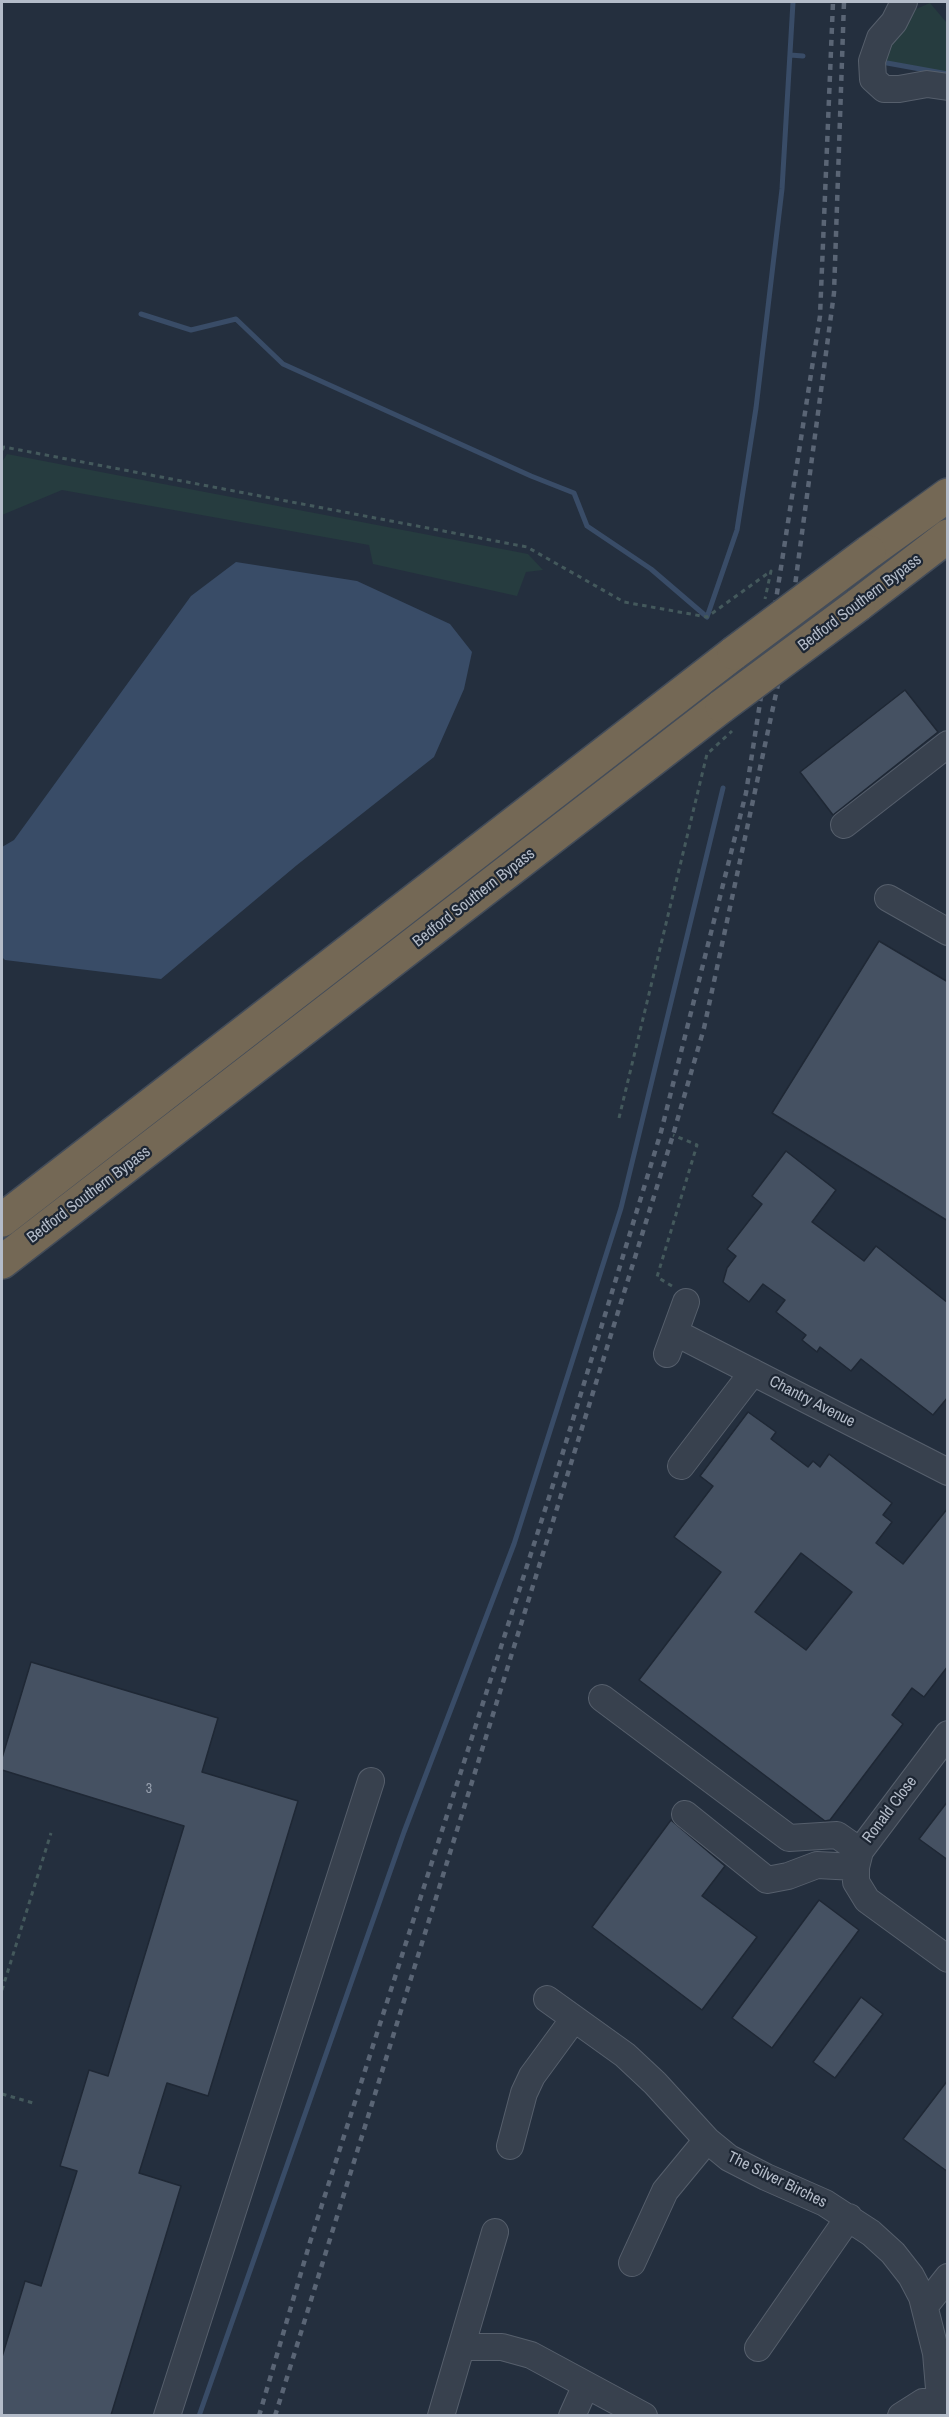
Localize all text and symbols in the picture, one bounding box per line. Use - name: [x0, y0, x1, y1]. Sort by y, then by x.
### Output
- street label: Bedford Southern Bypass: [795, 550, 925, 656]
- street label: Bedford Southern Bypass: [409, 844, 539, 952]
- street label: Bedford Southern Bypass: [24, 1142, 154, 1248]
- street label: Chantry Avenue: [766, 1372, 858, 1432]
- street label: Ronald Close: [859, 1773, 921, 1847]
- house number: 3: [146, 1781, 152, 1797]
- street label: The Silver Birches: [724, 2148, 830, 2212]

